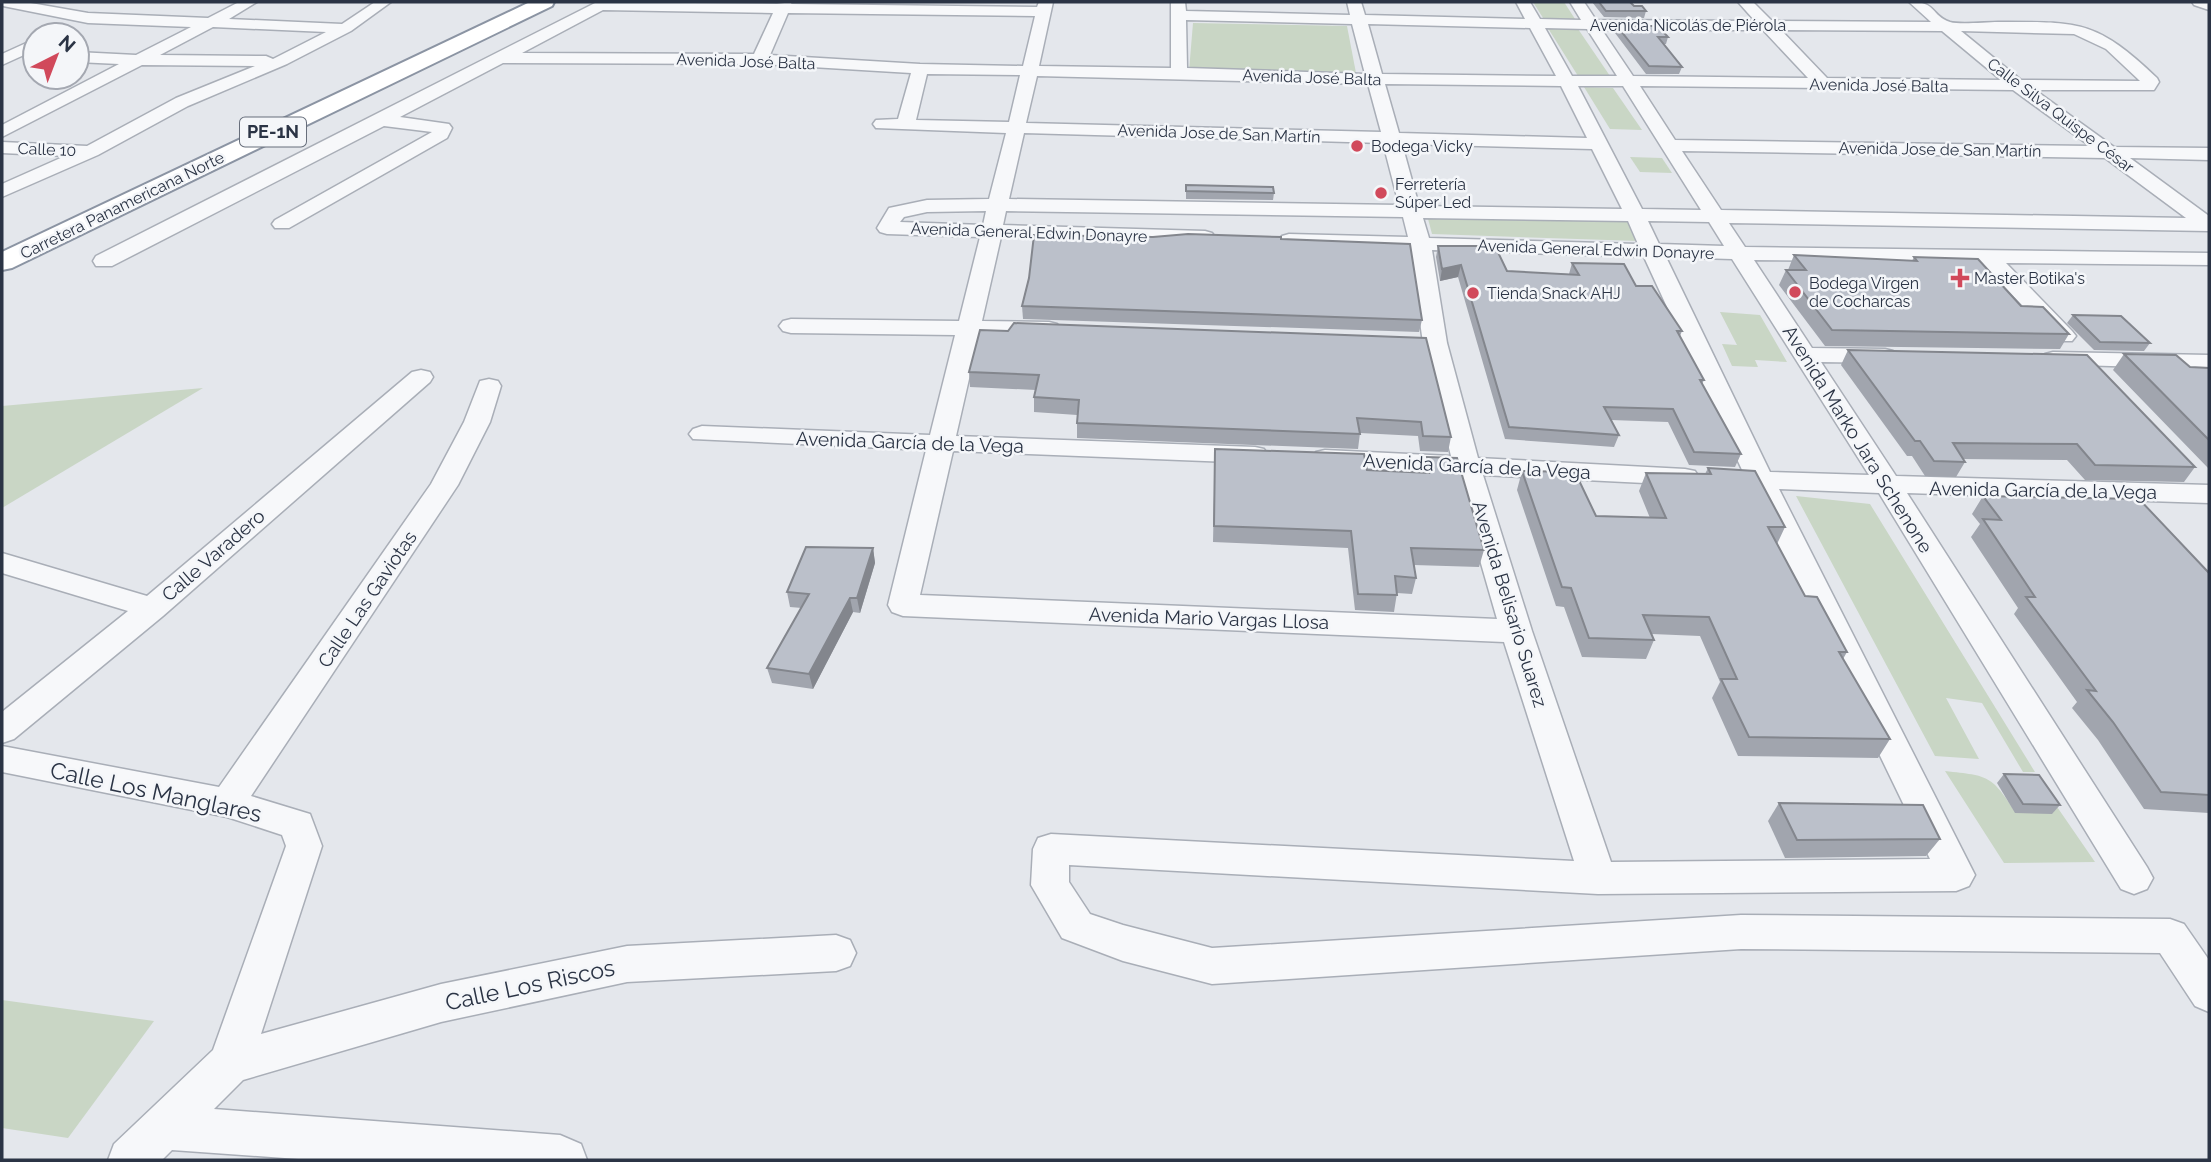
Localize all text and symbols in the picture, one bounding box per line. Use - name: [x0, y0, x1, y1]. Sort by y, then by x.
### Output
- street label: Avenida Nicolás de Piérola: [1590, 16, 1786, 35]
- north arrow: [21, 21, 91, 91]
- text: N: [55, 30, 80, 56]
- street label: Avenida José Balta: [676, 50, 816, 73]
- street label: Calle Silva Quispe César: [1984, 54, 2138, 177]
- street label: Avenida José Balta: [1242, 66, 1382, 89]
- street label: Avenida José Balta: [1809, 75, 1949, 96]
- road number: PE-1N: [240, 118, 306, 146]
- street label: Avenida Jose de San Martín: [1117, 120, 1321, 147]
- place label: Bodega Vicky: [1371, 137, 1473, 156]
- marker: Bodega Vicky: [1349, 138, 1365, 154]
- street label: Avenida Jose de San Martín: [1838, 138, 2042, 161]
- street label: Calle 10: [17, 139, 77, 160]
- street label: Carretera Panamericana Norte: [17, 148, 227, 263]
- place label: Ferretería Súper Led: [1395, 175, 1471, 212]
- marker: Ferretería Súper Led: [1373, 185, 1389, 201]
- street label: Avenida General Edwin Donayre: [910, 219, 1148, 246]
- street label: Avenida General Edwin Donayre: [1477, 236, 1715, 263]
- place label: Master Botika's: [1974, 269, 2085, 288]
- marker: Master Botika's: [1952, 270, 1968, 286]
- place label: Bodega Virgen de Cocharcas: [1809, 274, 1919, 311]
- place label: Tienda Snack AHJ: [1487, 284, 1621, 303]
- marker: Bodega Virgen de Cocharcas: [1787, 284, 1803, 300]
- marker: Tienda Snack AHJ: [1465, 285, 1481, 301]
- street label: Avenida Marko Jara Schenone: [1779, 321, 1937, 557]
- street label: Avenida García de la Vega: [796, 427, 1024, 457]
- street label: Avenida García de la Vega: [1363, 449, 1591, 483]
- street label: Avenida García de la Vega: [1929, 477, 2157, 503]
- street label: Avenida Belisario Suarez: [1468, 498, 1552, 710]
- street label: Calle Varadero: [157, 504, 269, 606]
- street label: Calle Las Gaviotas: [313, 526, 421, 672]
- street label: Avenida Mario Vargas Llosa: [1088, 603, 1330, 633]
- street label: Calle Los Manglares: [48, 756, 264, 827]
- street label: Calle Los Riscos: [443, 953, 617, 1016]

